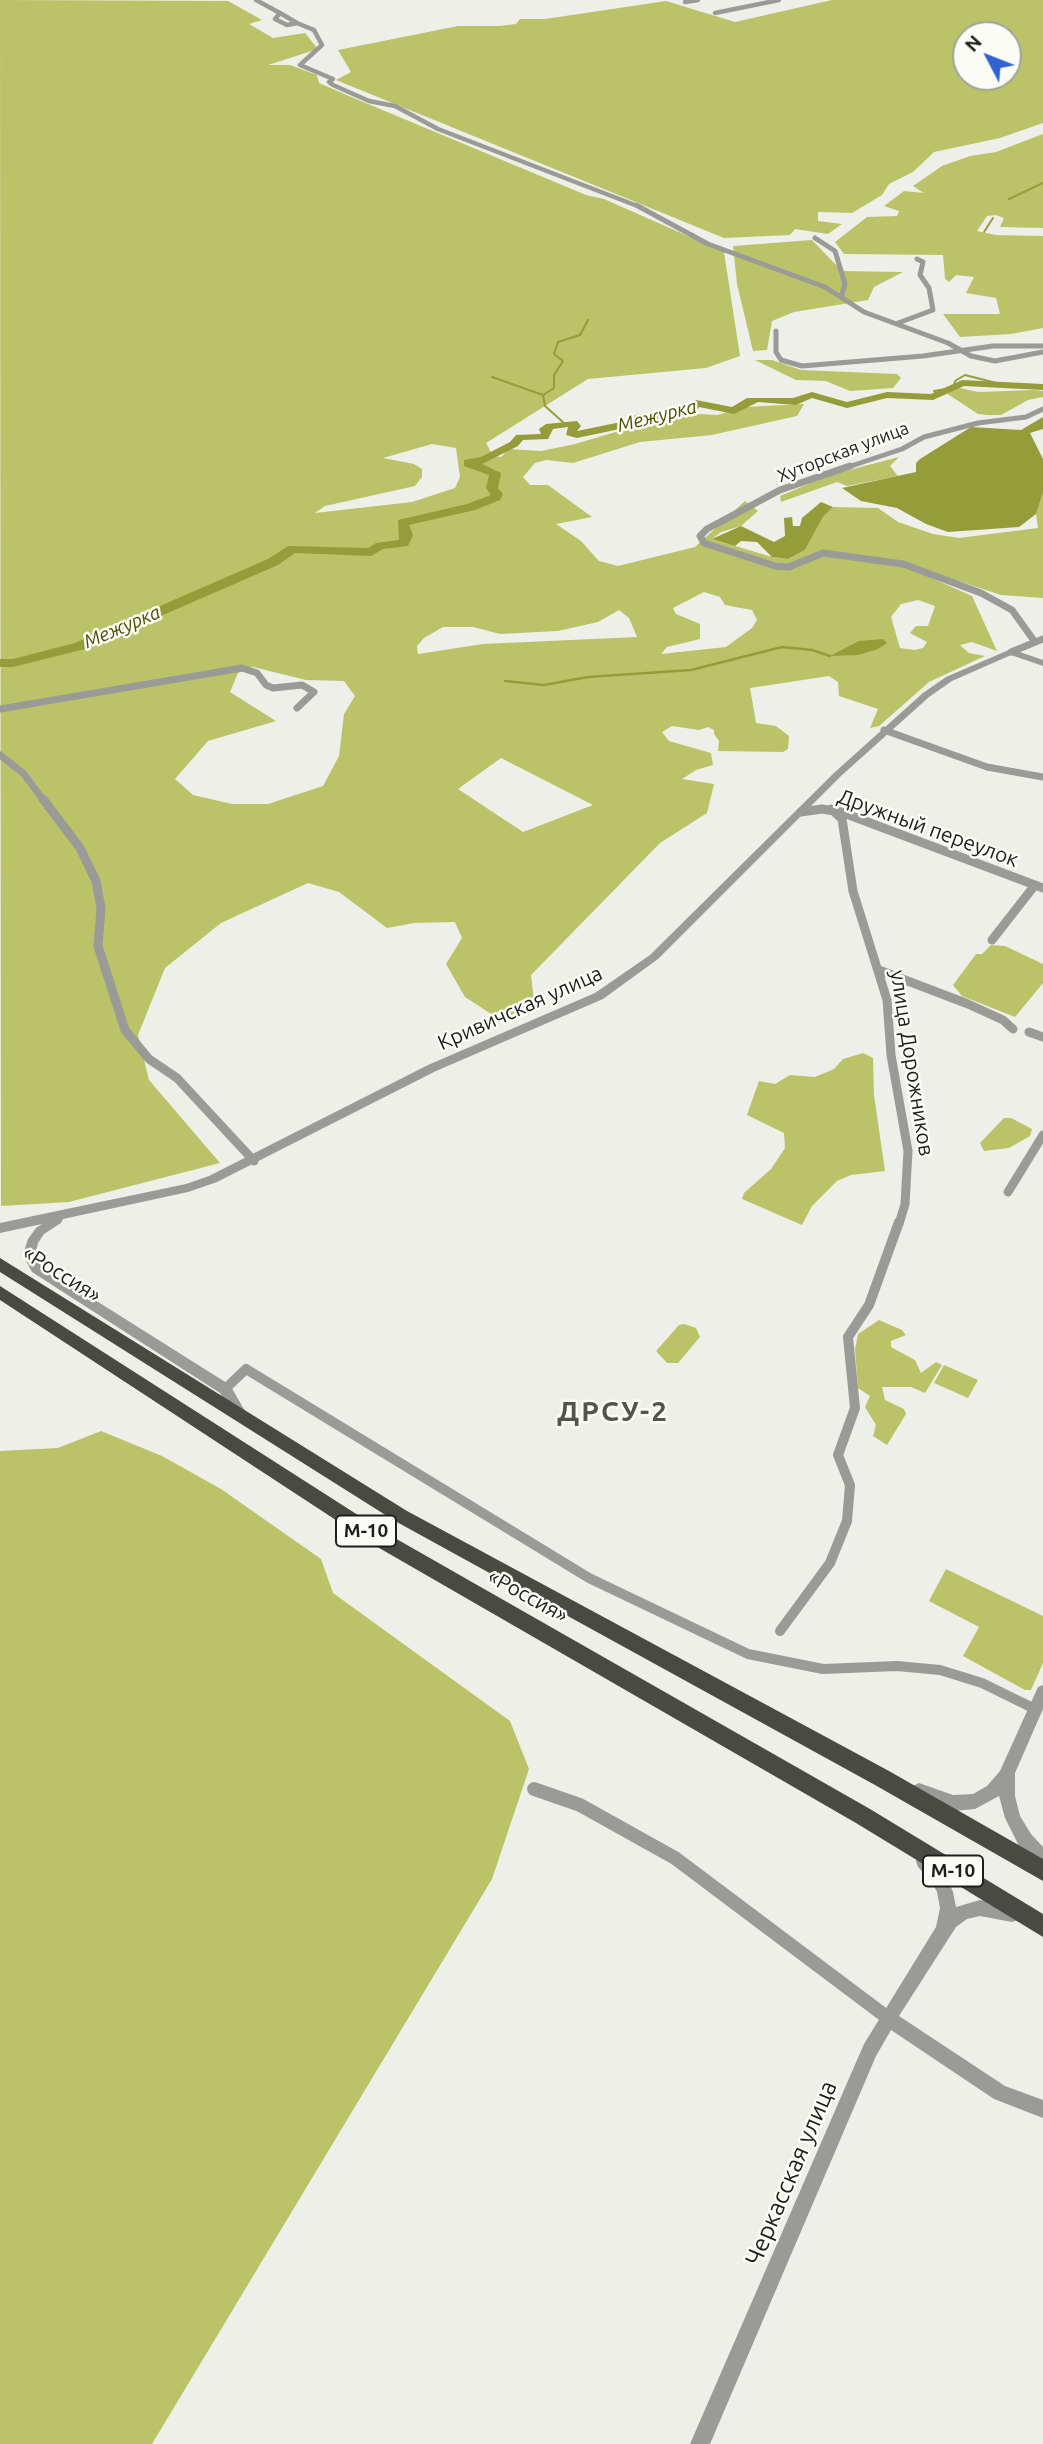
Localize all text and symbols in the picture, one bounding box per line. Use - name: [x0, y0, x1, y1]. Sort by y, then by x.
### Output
- north arrow: [952, 21, 1022, 91]
- text: N: [960, 31, 986, 56]
- water label: Межурка: [615, 395, 699, 437]
- street label: Хуторская улица: [774, 417, 912, 487]
- water label: Межурка: [80, 601, 164, 653]
- street label: Дружный переулок: [834, 784, 1022, 872]
- street label: Кривичская улица: [434, 960, 606, 1056]
- street label: улица Дорожников: [885, 968, 939, 1158]
- street label: «Россия»: [18, 1240, 106, 1308]
- district label: ДРСУ-2: [558, 1395, 668, 1429]
- road number: М-10: [336, 1516, 396, 1546]
- street label: «Россия»: [484, 1564, 572, 1628]
- road number: М-10: [923, 1856, 983, 1886]
- street label: Черкасская улица: [739, 2076, 843, 2270]

